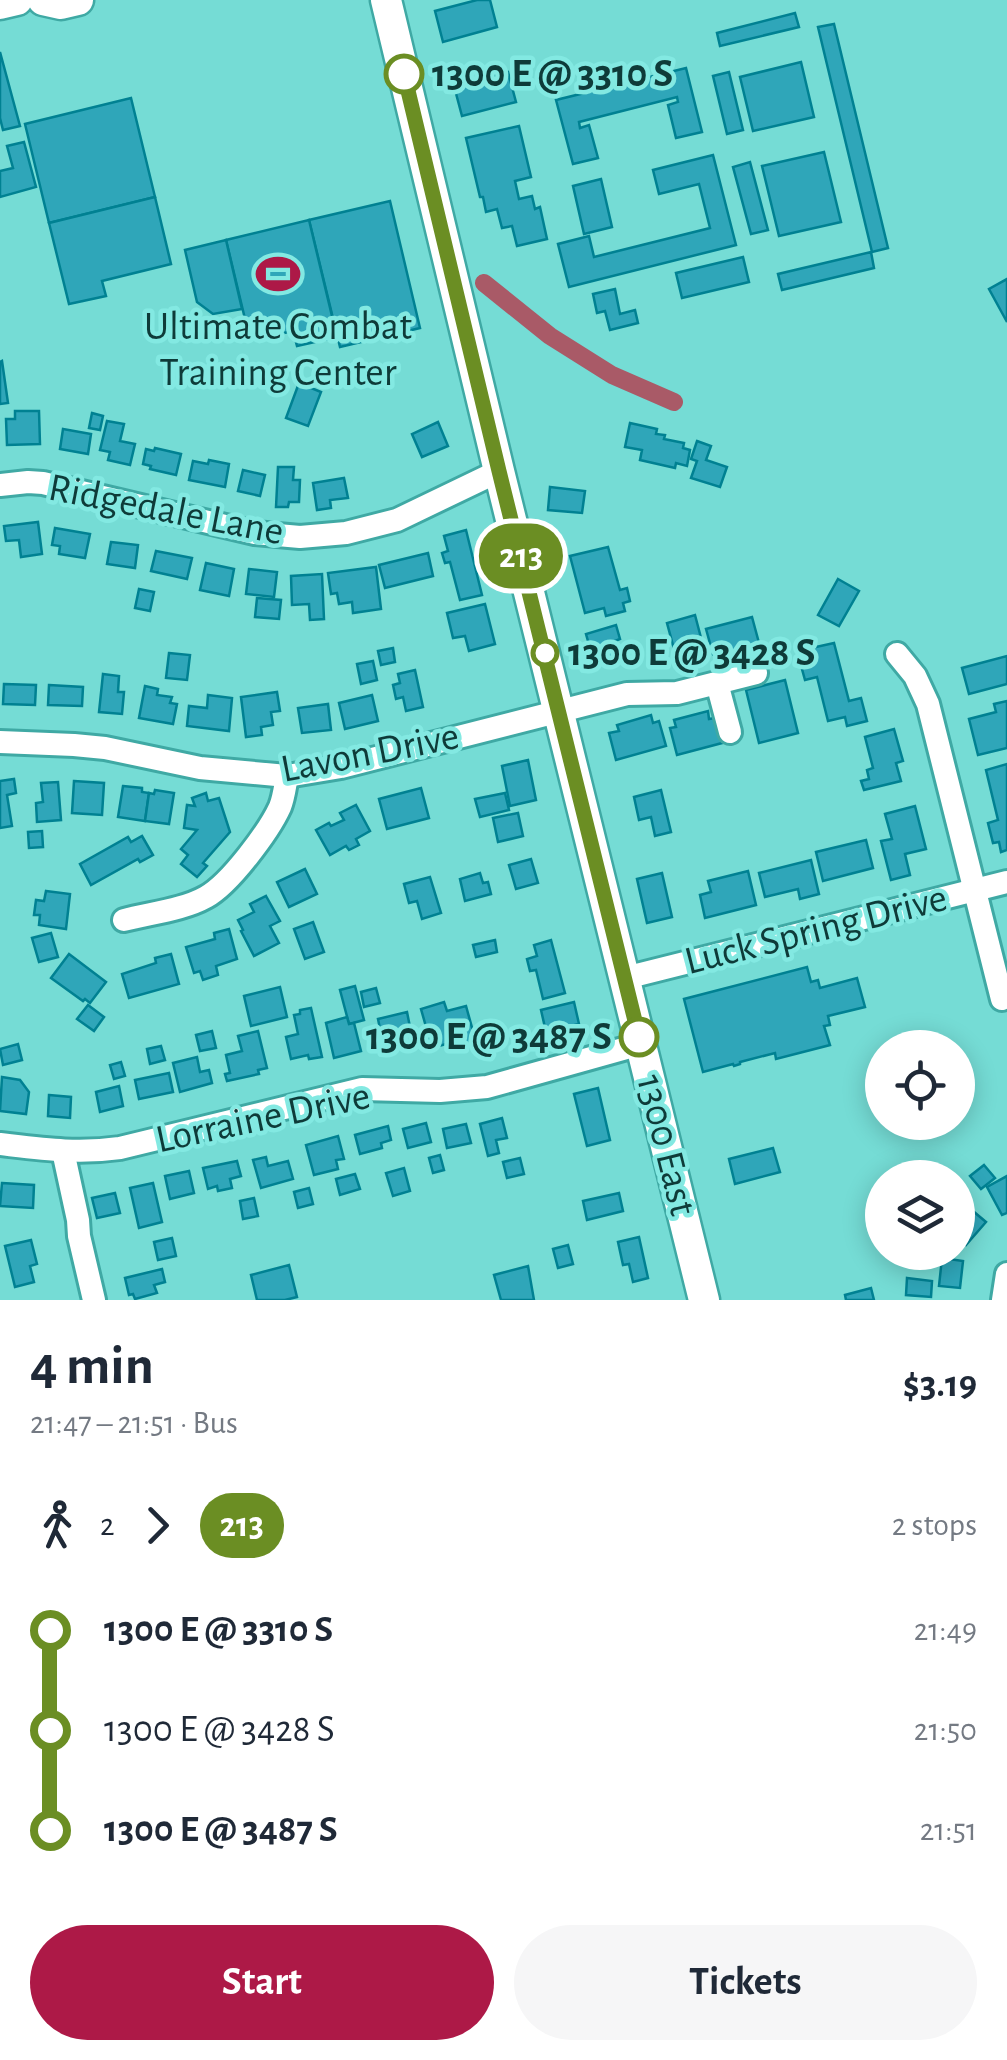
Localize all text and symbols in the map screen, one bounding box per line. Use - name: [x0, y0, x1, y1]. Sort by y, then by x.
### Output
- place label: 1300 E @ 3310 S: [432, 54, 673, 95]
- marker: 1300 E @ 3310 S: [385, 55, 423, 93]
- sports icon: Ultimate Combat Training Center: [254, 250, 302, 298]
- place label: Ultimate Combat Training Center: [144, 307, 412, 393]
- street label: Ridgedale Lane: [45, 468, 287, 552]
- line badge: 213: [464, 524, 578, 588]
- text: 213: [499, 539, 543, 574]
- place label: 1300 E @ 3428 S: [568, 633, 815, 674]
- marker: 1300 E @ 3428 S: [532, 640, 558, 666]
- street label: Lavon Drive: [278, 716, 462, 790]
- street label: Luck Spring Drive: [681, 878, 951, 982]
- place label: 1300 E @ 3487 S: [366, 1017, 612, 1058]
- marker: 1300 E @ 3487 S: [620, 1018, 658, 1056]
- map controls: [865, 1030, 975, 1270]
- button: locate: [865, 1030, 975, 1140]
- street label: 1300 East: [629, 1070, 703, 1220]
- street label: Lorraine Drive: [152, 1076, 374, 1160]
- button: layers: [865, 1160, 975, 1270]
- text: 4 min: [30, 1339, 154, 1394]
- text: $3.19: [903, 1366, 977, 1404]
- text: 21:47 – 21:51 · Bus: [30, 1407, 238, 1439]
- icon: walk: [30, 1498, 85, 1553]
- icon: forward: [130, 1498, 185, 1553]
- text: 213: [220, 1508, 264, 1543]
- text: 2: [100, 1509, 115, 1541]
- text: 2 stops: [892, 1509, 977, 1541]
- text: 1300 E @ 3310 S: [104, 1611, 333, 1649]
- text: 21:49: [914, 1614, 977, 1646]
- text: 1300 E @ 3428 S: [104, 1711, 335, 1749]
- text: 21:50: [914, 1714, 977, 1746]
- text: 1300 E @ 3487 S: [104, 1811, 338, 1849]
- text: 21:51: [920, 1814, 977, 1846]
- button: Start: [30, 1925, 494, 2040]
- button: Tickets: [514, 1925, 977, 2040]

